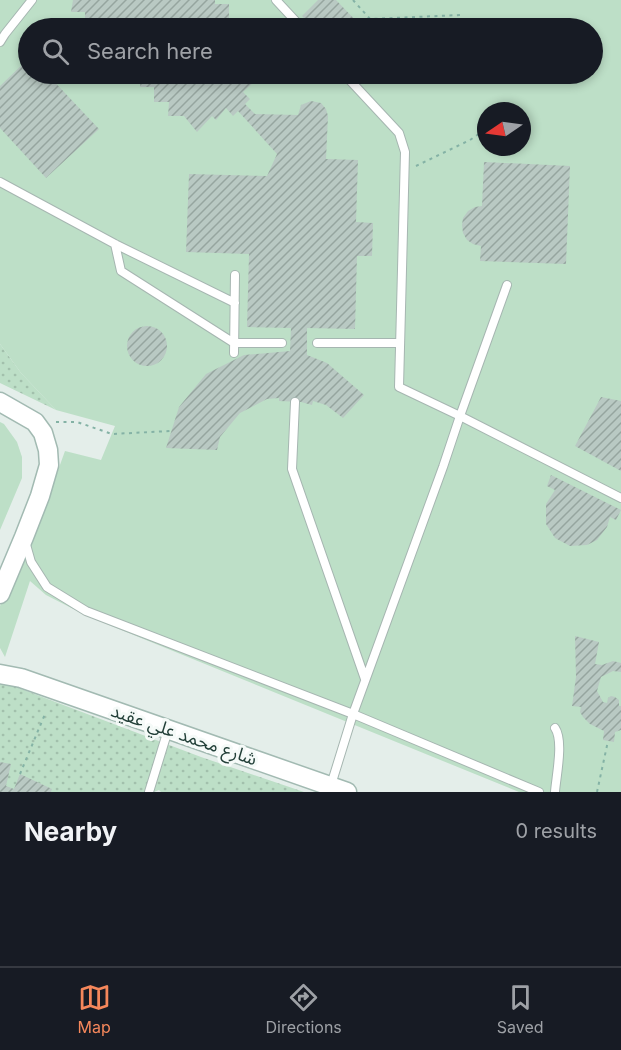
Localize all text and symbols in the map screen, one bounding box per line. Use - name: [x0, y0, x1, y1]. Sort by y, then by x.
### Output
- search box: [18, 18, 603, 84]
- icon: search: [39, 35, 72, 68]
- text: Search here: [87, 38, 213, 64]
- north arrow: [477, 102, 531, 156]
- street label: شارع محمد علي عقيد: [107, 700, 260, 773]
- text: Nearby: [24, 816, 117, 847]
- text: 0 results: [515, 819, 597, 843]
- tab: Map: [77, 981, 111, 1037]
- tab: Directions: [266, 981, 342, 1037]
- tab: Saved: [497, 981, 544, 1037]

